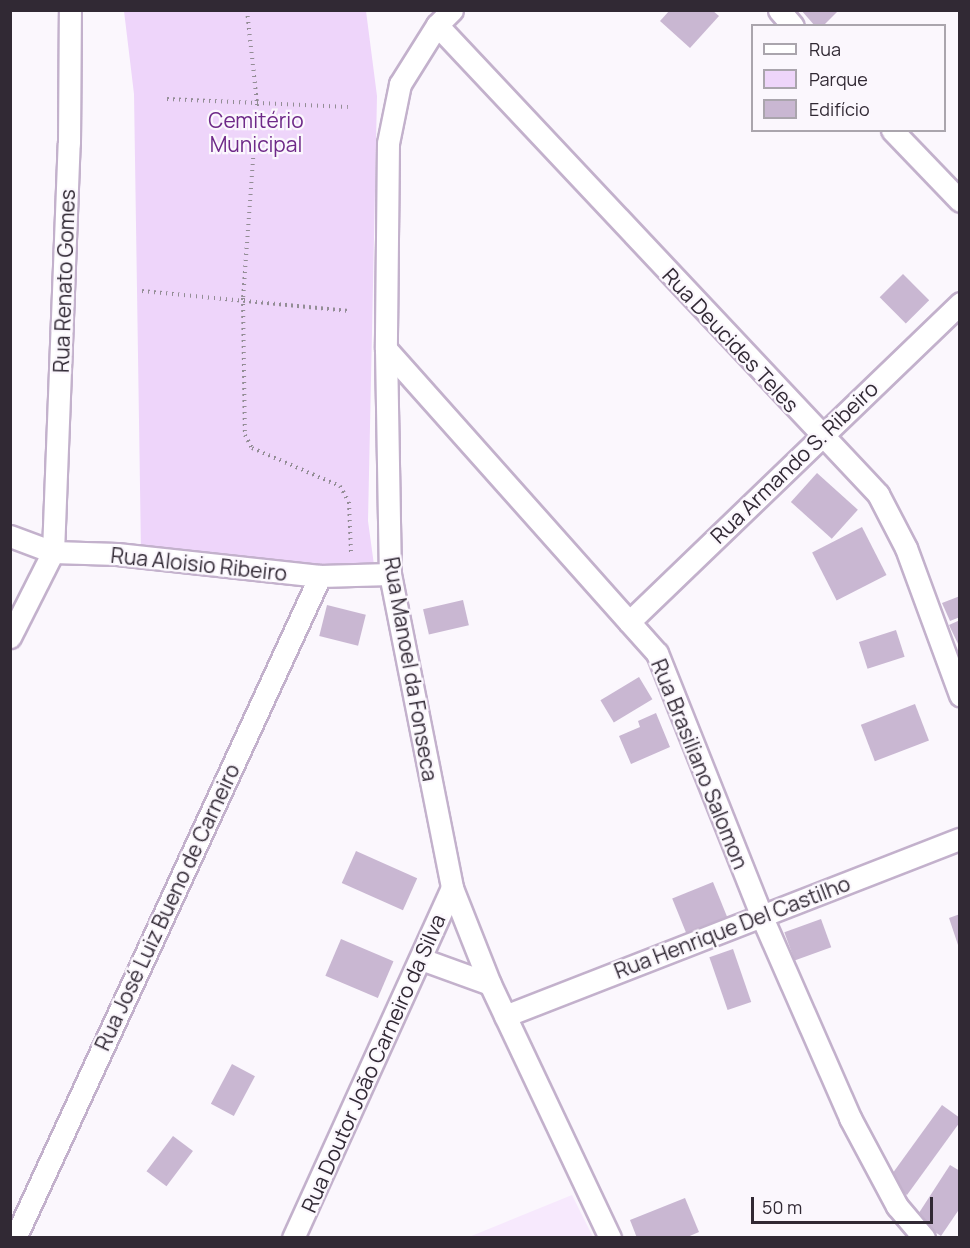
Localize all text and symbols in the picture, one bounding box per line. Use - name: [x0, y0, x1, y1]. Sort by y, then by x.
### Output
- legend: [751, 24, 946, 132]
- text: Rua: [809, 37, 841, 61]
- text: Parque: [809, 67, 868, 91]
- text: Edifício: [809, 97, 870, 121]
- park label: Cemitério Municipal: [208, 107, 304, 157]
- street label: Rua Renato Gomes: [48, 189, 80, 373]
- street label: Rua Deucides Teles: [658, 263, 804, 417]
- street label: Rua Armando S. Ribeiro: [705, 376, 883, 548]
- street label: Rua Aloisio Ribeiro: [110, 542, 288, 586]
- street label: Rua Manoel da Fonseca: [379, 555, 443, 783]
- street label: Rua Brasiliano Salomon: [646, 655, 754, 873]
- street label: Rua José Luiz Bueno de Carneiro: [89, 760, 245, 1054]
- street label: Rua Henrique Del Castilho: [611, 870, 853, 984]
- street label: Rua Doutor João Carneiro da Silva: [296, 910, 450, 1216]
- scale bar: [754, 1185, 936, 1223]
- text: 50 m: [762, 1195, 802, 1219]

